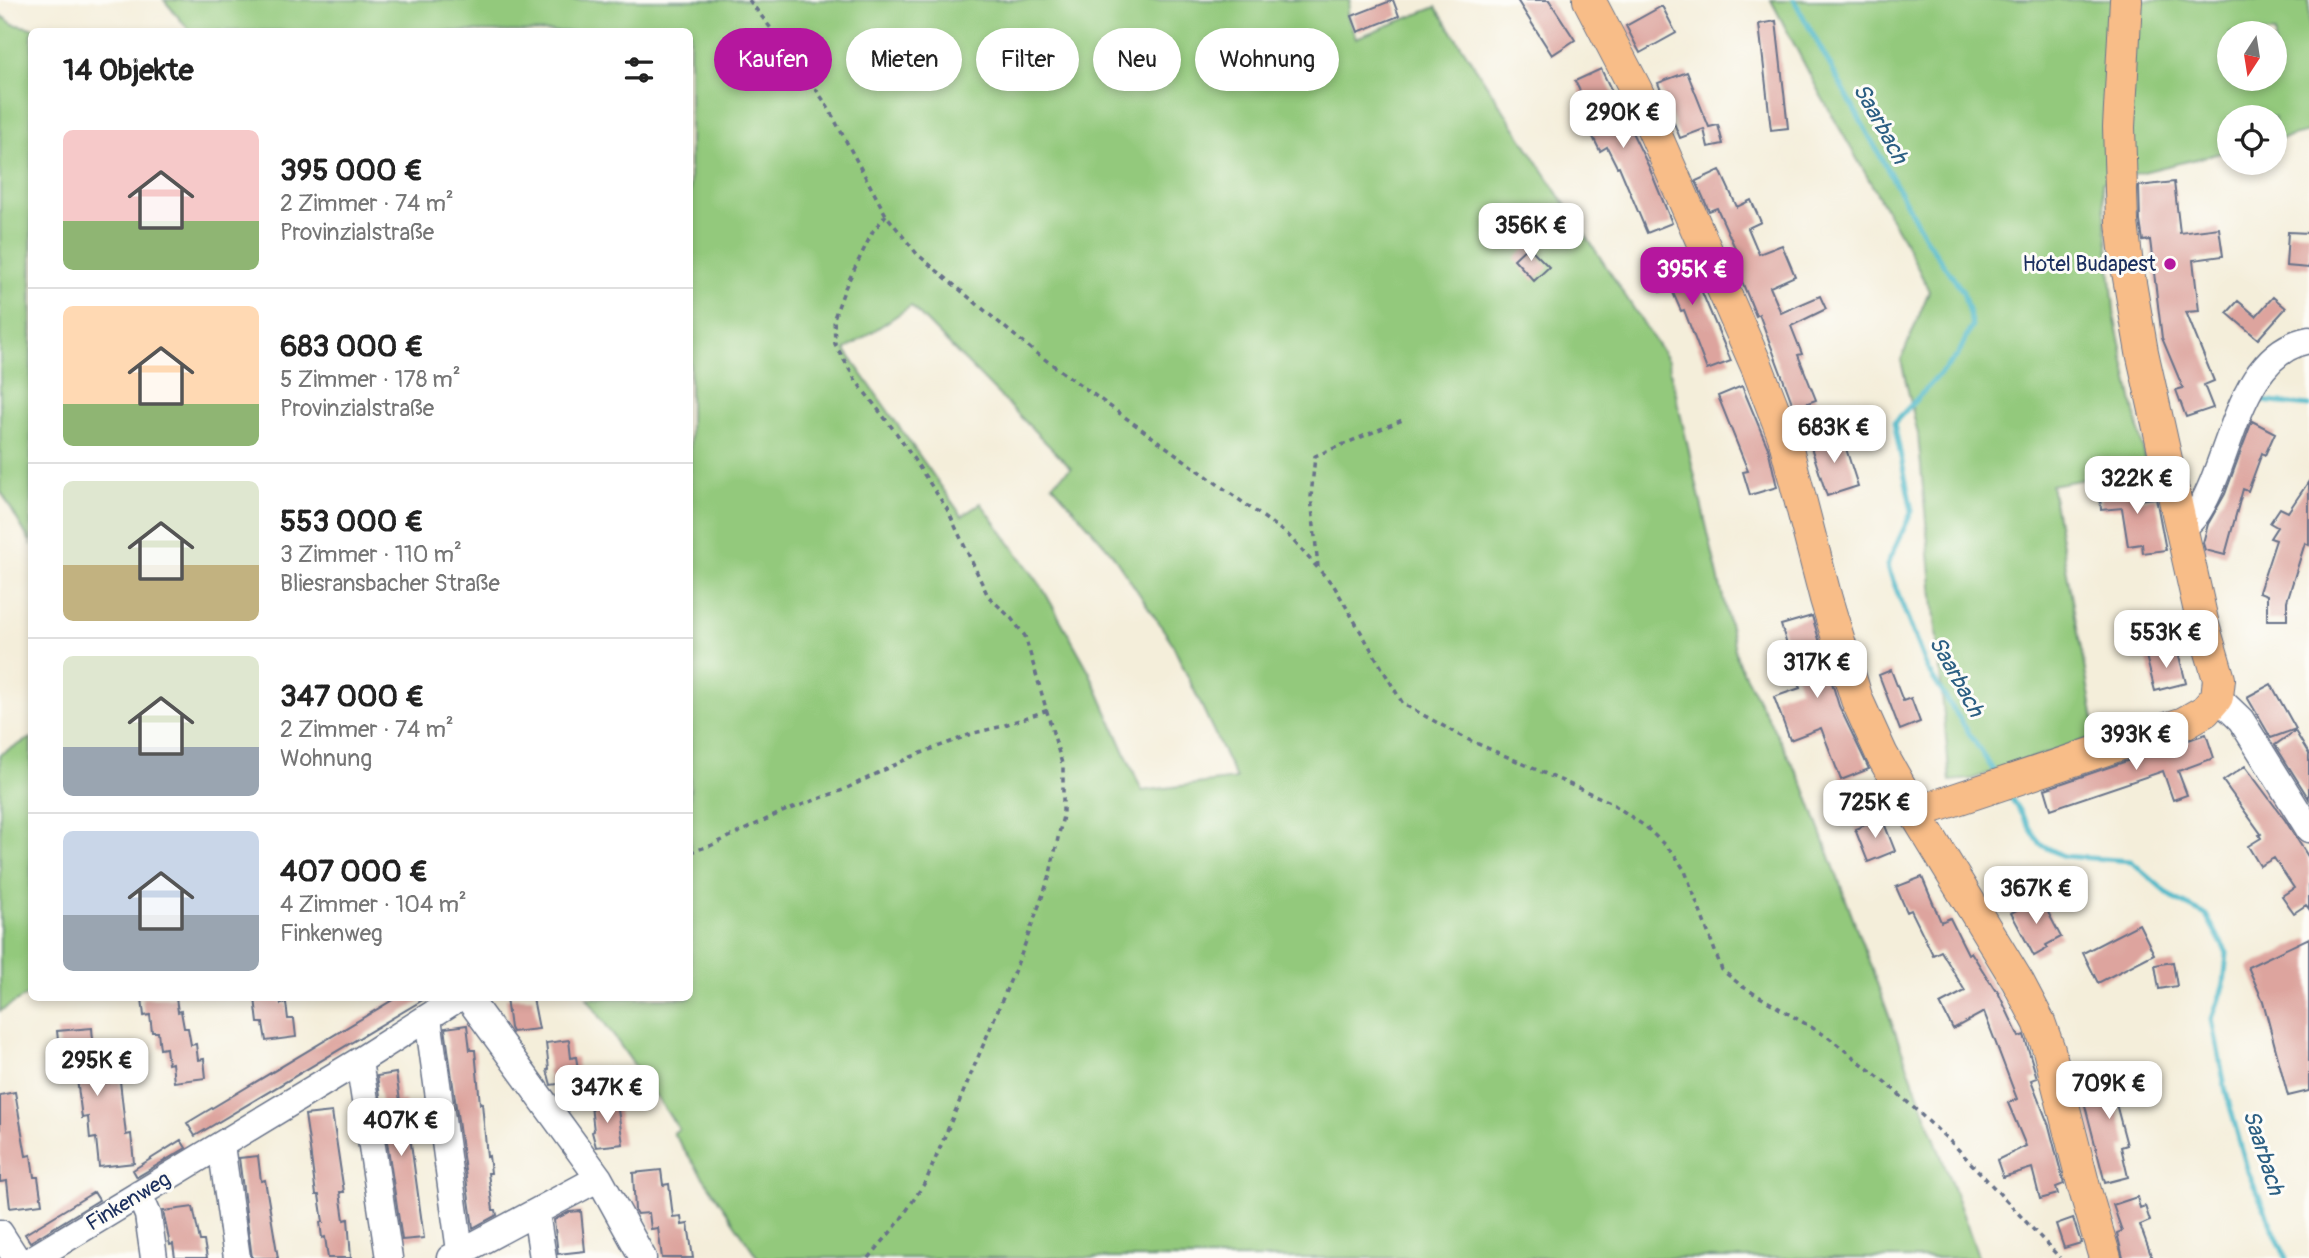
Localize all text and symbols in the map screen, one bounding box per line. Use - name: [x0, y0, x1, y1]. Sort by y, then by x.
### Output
- north arrow: [2217, 21, 2287, 91]
- map controls: [2217, 21, 2287, 175]
- chip: Kaufen: [714, 28, 832, 91]
- chip: Mieten: [846, 28, 962, 91]
- chip: Filter: [976, 28, 1079, 91]
- chip: Neu: [1093, 28, 1181, 91]
- chip: Wohnung: [1195, 28, 1339, 91]
- icon: filters: [620, 51, 658, 89]
- text: 14 Objekte: [63, 52, 194, 89]
- water label: Saarbach: [1847, 78, 1915, 170]
- pin: 290K €: [1566, 90, 1680, 150]
- text: 290K €: [1586, 98, 1660, 127]
- button: locate: [2217, 105, 2287, 175]
- text: 395 000 €: [280, 152, 423, 189]
- icon: home: [119, 158, 203, 242]
- text: 2 Zimmer · 74 m²: [280, 189, 454, 218]
- pin: 356K €: [1474, 204, 1588, 263]
- text: 356K €: [1495, 211, 1567, 240]
- text: Provinzialstraße: [280, 218, 434, 247]
- pin: 395K €: [1635, 247, 1749, 307]
- place label: Hotel Budapest: [2022, 251, 2157, 278]
- text: 395K €: [1656, 255, 1728, 284]
- marker: Hotel Budapest: [2162, 256, 2178, 272]
- text: 683 000 €: [280, 328, 424, 365]
- icon: home: [119, 334, 203, 418]
- text: 5 Zimmer · 178 m²: [280, 365, 461, 394]
- text: Provinzialstraße: [280, 394, 434, 423]
- pin: 683K €: [1777, 406, 1891, 465]
- text: 683K €: [1798, 413, 1870, 442]
- pin: 322K €: [2080, 456, 2194, 516]
- text: 322K €: [2101, 464, 2173, 493]
- text: 553 000 €: [280, 503, 424, 540]
- icon: home: [119, 509, 203, 593]
- text: 3 Zimmer · 110 m²: [280, 540, 462, 569]
- text: Bliesransbacher Straße: [280, 569, 500, 598]
- pin: 553K €: [2109, 610, 2223, 670]
- text: 553K €: [2130, 618, 2202, 647]
- water label: Saarbach: [1923, 631, 1991, 723]
- pin: 317K €: [1760, 640, 1874, 700]
- text: 317K €: [1783, 648, 1851, 677]
- text: 347 000 €: [280, 678, 424, 715]
- icon: home: [119, 684, 203, 768]
- pin: 393K €: [2079, 712, 2193, 772]
- text: 2 Zimmer · 74 m²: [280, 715, 454, 744]
- text: 393K €: [2100, 720, 2172, 749]
- text: Wohnung: [280, 744, 372, 773]
- pin: 725K €: [1818, 780, 1932, 840]
- text: 725K €: [1839, 788, 1911, 817]
- text: 407 000 €: [280, 853, 428, 890]
- icon: home: [119, 859, 203, 943]
- pin: 367K €: [1979, 866, 2093, 926]
- text: 367K €: [2000, 874, 2072, 903]
- text: 4 Zimmer · 104 m²: [280, 890, 467, 919]
- text: Finkenweg: [280, 919, 383, 948]
- pin: 295K €: [40, 1038, 154, 1098]
- text: 295K €: [61, 1046, 133, 1075]
- pin: 709K €: [2052, 1062, 2166, 1121]
- pin: 347K €: [550, 1066, 664, 1125]
- text: 709K €: [2072, 1069, 2146, 1098]
- text: 347K €: [571, 1073, 643, 1102]
- pin: 407K €: [344, 1098, 458, 1158]
- text: 407K €: [363, 1106, 439, 1135]
- water label: Saarbach: [2236, 1106, 2291, 1199]
- street label: Finkenweg: [81, 1166, 175, 1237]

